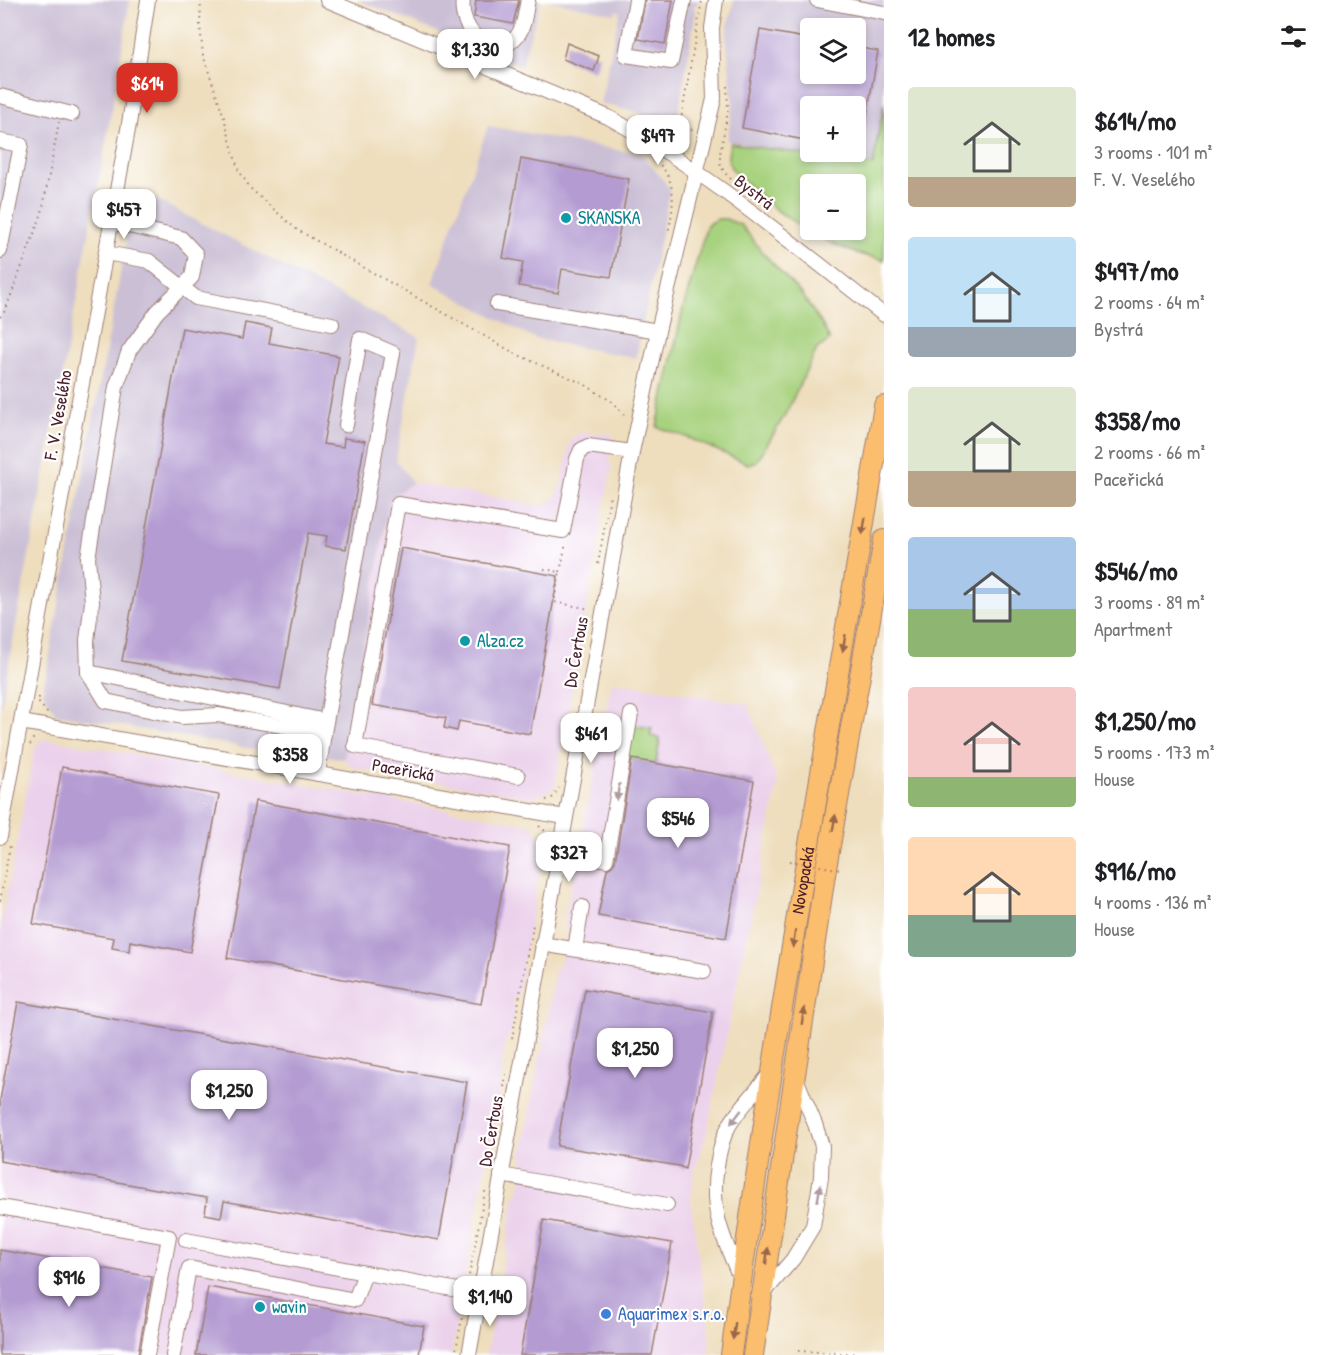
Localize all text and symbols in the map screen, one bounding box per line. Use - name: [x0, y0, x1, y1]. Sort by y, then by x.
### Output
- map controls: [800, 18, 866, 240]
- button: layers: [800, 18, 866, 84]
- text: 12 homes: [908, 19, 995, 54]
- icon: filters: [1277, 20, 1310, 53]
- pin: $1,330: [426, 29, 524, 80]
- text: $1,330: [451, 35, 499, 62]
- pin: $614: [111, 63, 183, 114]
- text: $614: [131, 69, 163, 96]
- button: +: [800, 96, 866, 162]
- text: $614/mo: [1094, 103, 1176, 138]
- icon: home: [956, 111, 1028, 183]
- pin: $497: [622, 115, 694, 166]
- text: $497: [641, 121, 675, 148]
- text: 3 rooms · 101 m²: [1094, 138, 1212, 165]
- text: F. V. Veselého: [1094, 165, 1195, 192]
- street label: Bystrá: [729, 168, 779, 215]
- button: −: [800, 174, 866, 240]
- pin: $457: [88, 189, 160, 240]
- text: $457: [106, 195, 142, 222]
- place label: SKANSKA: [578, 205, 641, 230]
- marker: SKANSKA: [559, 211, 573, 225]
- text: $497/mo: [1094, 253, 1179, 288]
- icon: home: [956, 261, 1028, 333]
- text: 2 rooms · 64 m²: [1094, 288, 1205, 315]
- text: Bystrá: [1094, 315, 1143, 342]
- street label: F. V. Veselého: [37, 368, 78, 463]
- text: $358/mo: [1094, 403, 1180, 438]
- icon: home: [956, 411, 1028, 483]
- text: 2 rooms · 66 m²: [1094, 438, 1205, 465]
- text: Paceřická: [1094, 465, 1163, 492]
- one-way arrow: [859, 516, 868, 535]
- text: $546/mo: [1094, 553, 1177, 588]
- icon: home: [956, 561, 1028, 633]
- text: 3 rooms · 89 m²: [1094, 588, 1205, 615]
- street label: Do Čertous: [557, 614, 594, 689]
- text: Apartment: [1094, 615, 1172, 642]
- place label: Alza.cz: [477, 628, 524, 653]
- marker: Alza.cz: [458, 634, 472, 648]
- one-way arrow: [839, 634, 848, 653]
- text: $1,250/mo: [1094, 703, 1196, 738]
- icon: home: [956, 711, 1028, 783]
- pin: $461: [555, 713, 627, 764]
- text: $461: [575, 719, 607, 746]
- pin: $358: [254, 734, 326, 785]
- text: 5 rooms · 173 m²: [1094, 738, 1214, 765]
- text: $358: [272, 740, 308, 767]
- street label: Paceřická: [370, 752, 436, 787]
- text: House: [1094, 765, 1135, 792]
- one-way arrow: [613, 783, 622, 802]
- pin: $546: [642, 798, 714, 849]
- text: $546: [661, 804, 695, 831]
- one-way arrow: [830, 814, 839, 833]
- pin: $327: [533, 832, 605, 883]
- text: $327: [550, 838, 588, 865]
- street label: Novopacká: [785, 845, 820, 916]
- text: $916/mo: [1094, 853, 1176, 888]
- icon: home: [956, 861, 1028, 933]
- text: 4 rooms · 136 m²: [1094, 888, 1211, 915]
- text: House: [1094, 915, 1135, 942]
- one-way arrow: [789, 930, 798, 949]
- one-way arrow: [798, 1006, 807, 1025]
- pin: $1,250: [586, 1028, 684, 1079]
- text: $1,250: [611, 1034, 659, 1061]
- pin: $1,250: [180, 1070, 278, 1121]
- text: $1,250: [205, 1076, 253, 1103]
- street label: Do Čertous: [472, 1093, 509, 1168]
- one-way arrow: [731, 1109, 743, 1124]
- one-way arrow: [814, 1184, 823, 1203]
- one-way arrow: [762, 1246, 771, 1265]
- pin: $916: [33, 1257, 105, 1308]
- text: $916: [53, 1263, 85, 1290]
- pin: $1,140: [441, 1276, 539, 1327]
- text: $1,140: [467, 1282, 513, 1309]
- place label: wavin: [272, 1294, 307, 1319]
- marker: wavin: [253, 1300, 267, 1314]
- place label: Aquarimex s.r.o.: [618, 1301, 725, 1326]
- marker: Aquarimex s.r.o.: [599, 1307, 613, 1321]
- one-way arrow: [730, 1321, 739, 1340]

